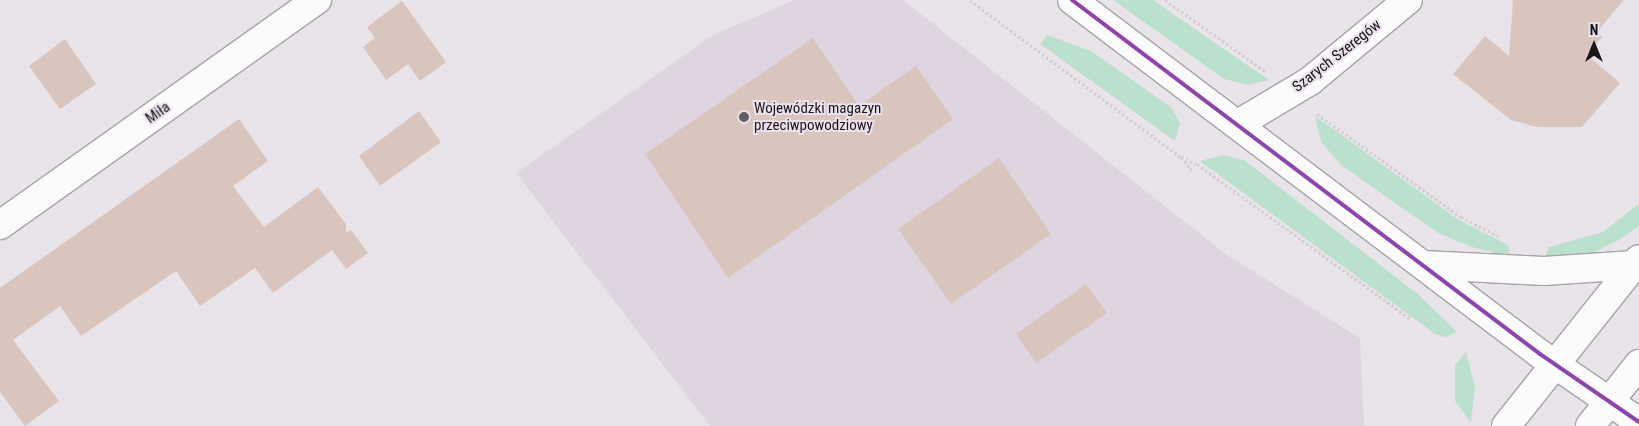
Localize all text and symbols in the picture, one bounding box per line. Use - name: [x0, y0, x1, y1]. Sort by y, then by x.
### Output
- street label: Szarych Szeregów: [1289, 16, 1385, 96]
- north arrow: [1569, 20, 1619, 70]
- text: N: [1590, 22, 1598, 38]
- street label: Miła: [142, 98, 174, 128]
- place label: Wojewódzki magazyn przeciwpowodziowy: [754, 99, 881, 134]
- marker: Wojewódzki magazyn przeciwpowodziowy: [738, 111, 750, 123]

